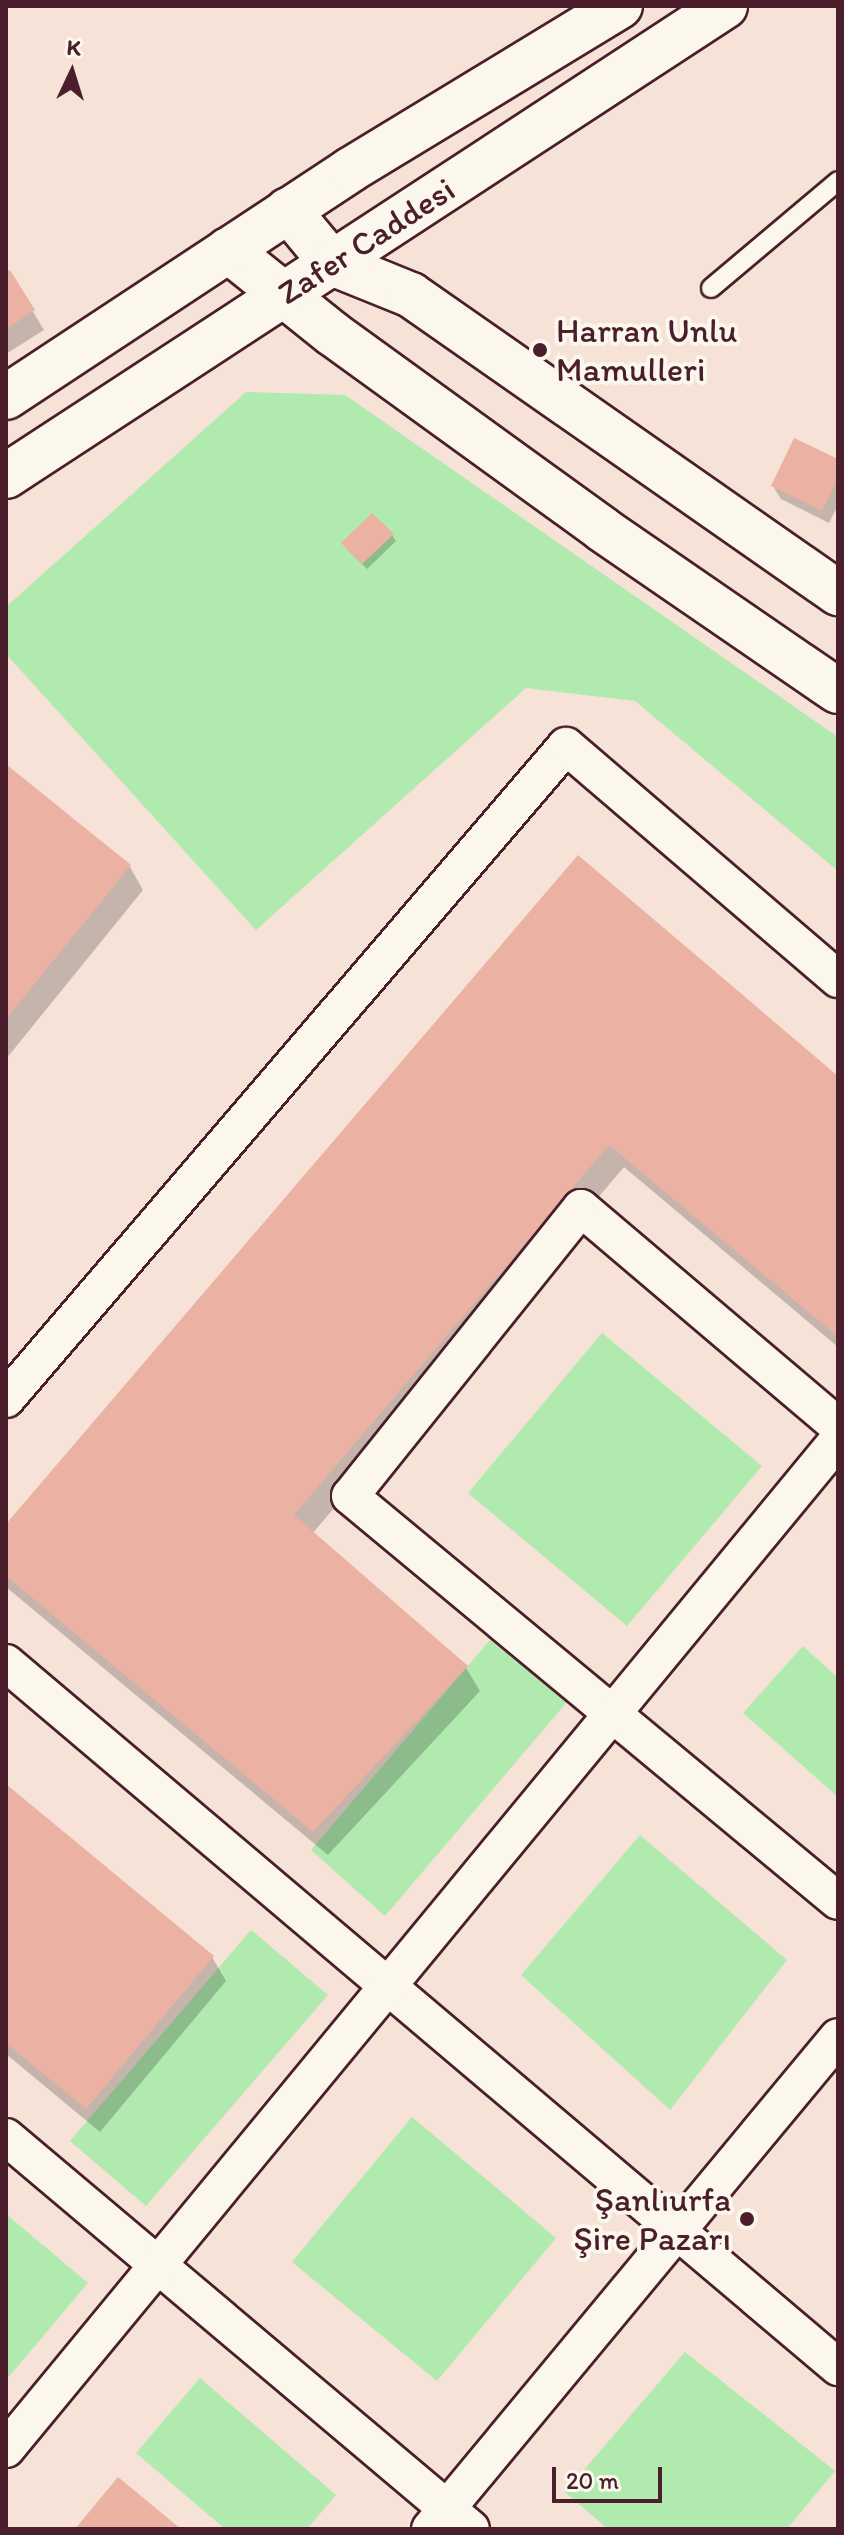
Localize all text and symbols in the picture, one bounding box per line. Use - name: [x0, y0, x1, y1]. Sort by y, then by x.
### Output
- north arrow: [32, 32, 112, 112]
- text: K: [66, 34, 82, 62]
- street label: Zafer Caddesi: [270, 169, 462, 313]
- place label: Harran Unlu Mamulleri: [556, 310, 737, 390]
- marker: Harran Unlu Mamulleri: [531, 341, 549, 359]
- place label: Şanlıurfa Şire Pazarı: [576, 2179, 731, 2258]
- marker: Şanlıurfa Şire Pazarı: [738, 2210, 756, 2228]
- scale bar: [556, 2451, 666, 2501]
- text: 20 m: [566, 2466, 619, 2495]

